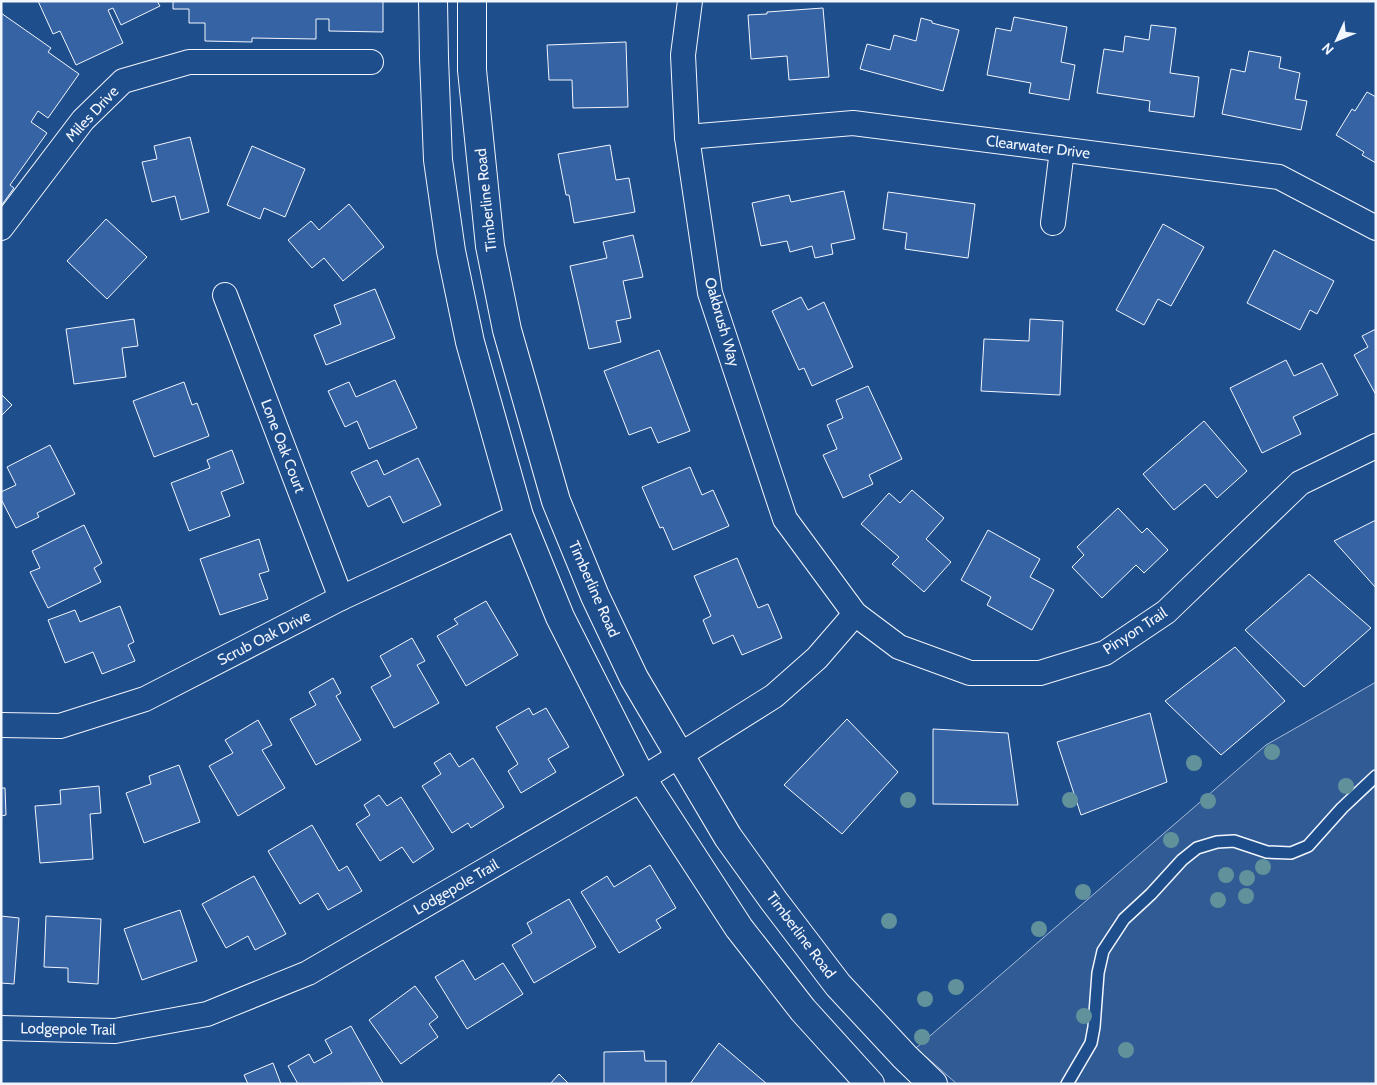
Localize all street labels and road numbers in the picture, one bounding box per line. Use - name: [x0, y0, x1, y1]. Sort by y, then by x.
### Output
- street label: Miles Drive: [62, 82, 123, 146]
- street label: Clearwater Drive: [985, 132, 1091, 162]
- street label: Timberline Road: [472, 148, 500, 252]
- street label: Oakbrush Way: [701, 275, 743, 369]
- street label: Lone Oak Court: [257, 397, 309, 495]
- street label: Timberline Road: [565, 538, 623, 640]
- street label: Pinyon Trail: [1100, 603, 1171, 658]
- street label: Scrub Oak Drive: [214, 607, 314, 669]
- street label: Lodgepole Trail: [410, 855, 502, 919]
- street label: Timberline Road: [763, 888, 839, 982]
- street label: Lodgepole Trail: [20, 1019, 116, 1039]

